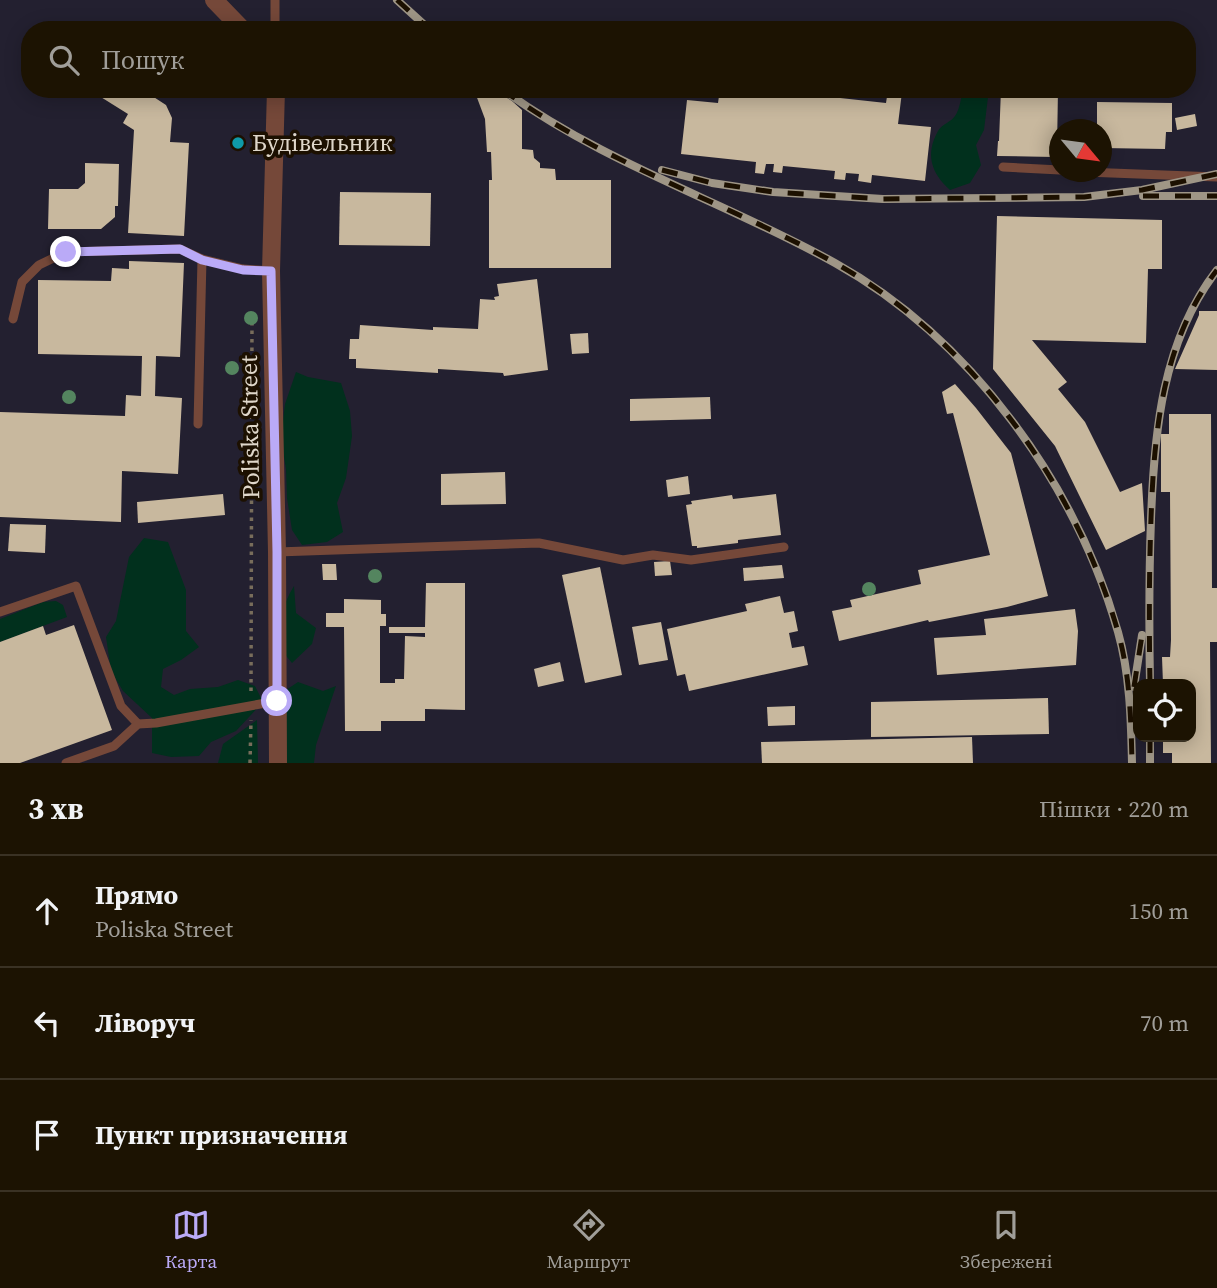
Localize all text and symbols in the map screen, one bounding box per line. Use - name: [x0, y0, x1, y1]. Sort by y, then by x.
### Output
- search box: [21, 21, 1196, 98]
- icon: search: [45, 41, 83, 79]
- text: Пошук: [101, 42, 184, 78]
- north arrow: [1049, 119, 1112, 182]
- place label: Будівельник: [252, 126, 393, 159]
- marker: Будівельник: [230, 135, 246, 151]
- route end: [50, 236, 81, 267]
- street label: Poliska Street: [232, 355, 267, 499]
- map controls: [1133, 679, 1196, 742]
- button: locate: [1133, 679, 1196, 742]
- route start: [261, 685, 292, 716]
- text: 3 хв: [28, 788, 84, 829]
- text: Пішки · 220 m: [1039, 793, 1189, 825]
- text: Прямо: [95, 877, 178, 913]
- icon: ahead: [28, 892, 66, 930]
- text: 150 m: [1128, 895, 1189, 927]
- text: Poliska Street: [95, 913, 233, 945]
- icon: left: [28, 1004, 66, 1042]
- text: Ліворуч: [95, 1005, 195, 1041]
- text: 70 m: [1140, 1007, 1189, 1039]
- icon: arrive: [28, 1116, 66, 1154]
- text: Пункт призначення: [95, 1117, 348, 1153]
- tab: Карта: [165, 1206, 217, 1274]
- tab: Маршрут: [547, 1206, 630, 1274]
- tab: Збережені: [960, 1206, 1052, 1274]

